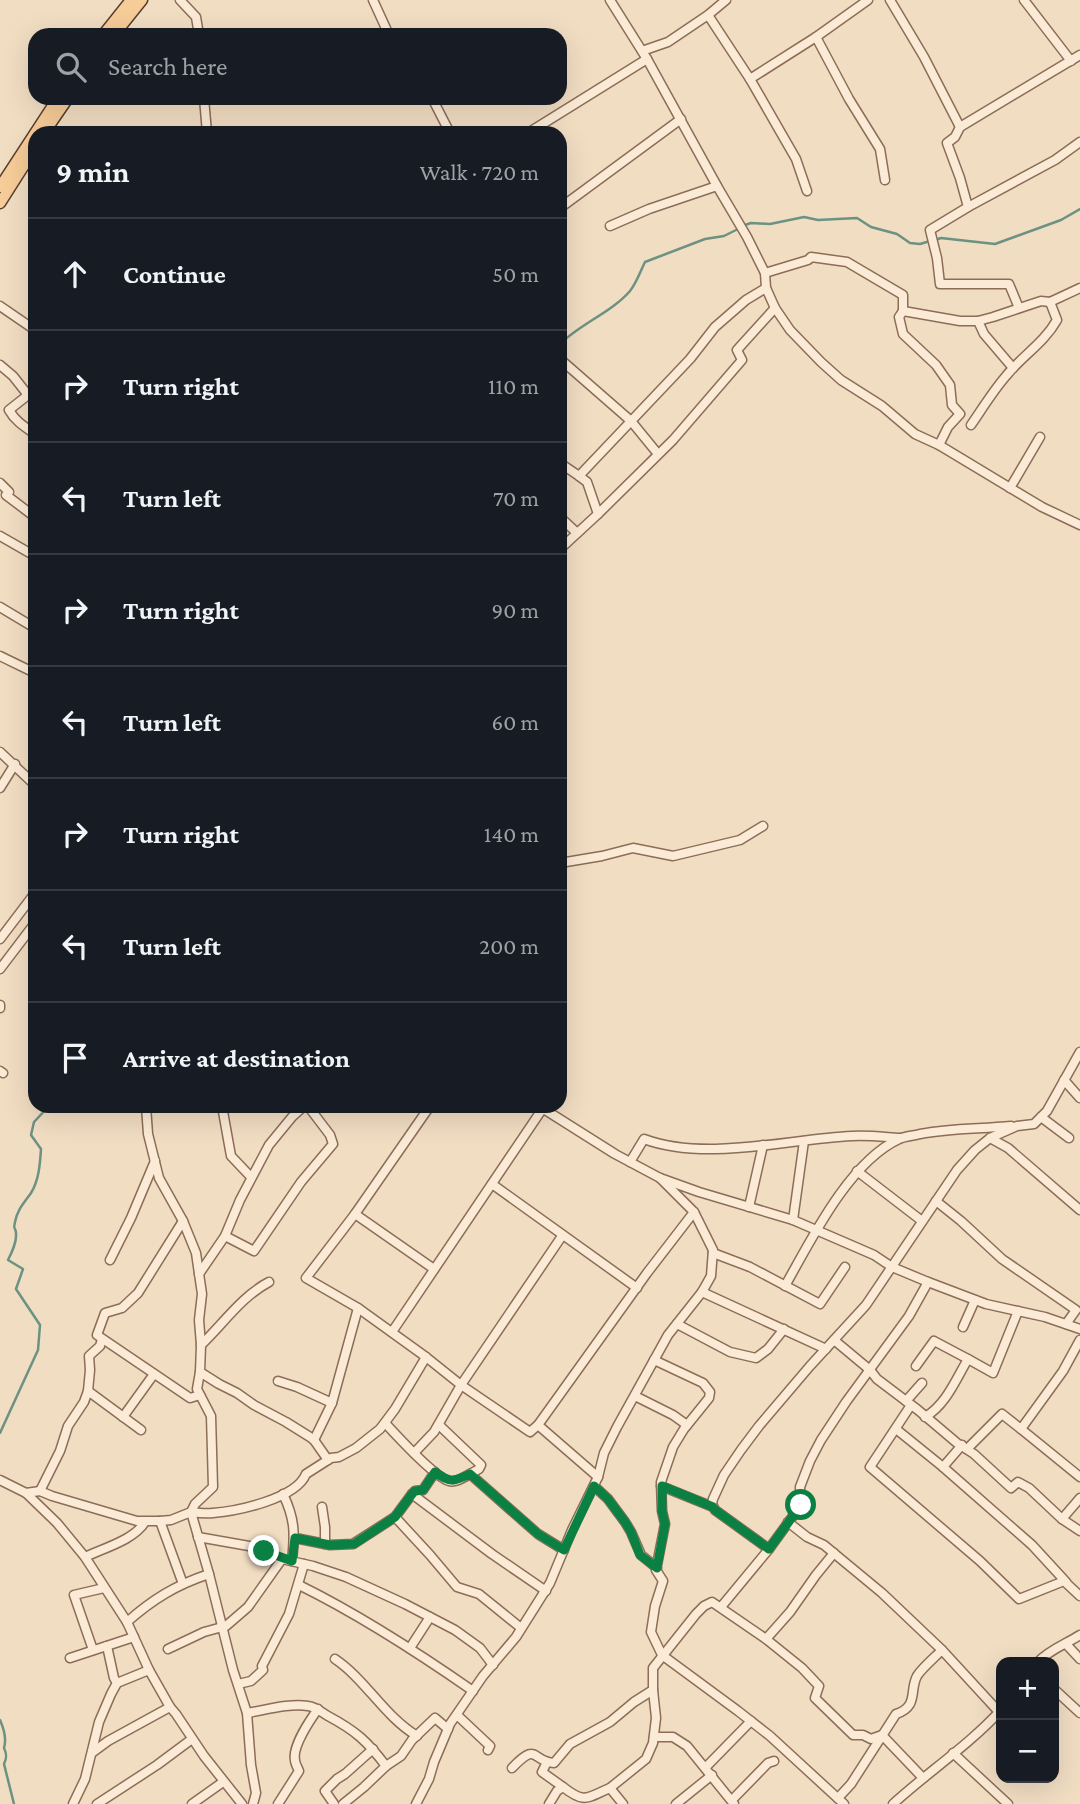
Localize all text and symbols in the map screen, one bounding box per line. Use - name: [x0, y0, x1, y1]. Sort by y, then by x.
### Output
- search box: [28, 28, 567, 105]
- icon: search: [52, 48, 90, 86]
- text: Search here: [108, 52, 227, 81]
- text: 9 min: [56, 155, 129, 188]
- text: Walk · 720 m: [420, 159, 539, 185]
- icon: ahead: [56, 255, 94, 293]
- text: Continue: [123, 260, 226, 289]
- text: 50 m: [492, 261, 539, 287]
- icon: right: [56, 367, 94, 405]
- text: Turn right: [123, 372, 239, 401]
- text: 110 m: [488, 373, 539, 399]
- icon: left: [56, 479, 94, 517]
- text: Turn left: [123, 484, 221, 513]
- text: 70 m: [493, 485, 539, 511]
- icon: right: [56, 591, 94, 629]
- text: Turn right: [123, 596, 239, 625]
- text: 90 m: [492, 597, 539, 623]
- icon: left: [56, 703, 94, 741]
- text: Turn left: [123, 708, 221, 737]
- text: 60 m: [492, 709, 539, 735]
- icon: right: [56, 815, 94, 853]
- text: Turn right: [123, 820, 239, 849]
- text: 140 m: [484, 821, 539, 847]
- icon: left: [56, 927, 94, 965]
- text: Turn left: [123, 932, 221, 961]
- text: 200 m: [479, 933, 539, 959]
- icon: arrive: [56, 1039, 94, 1077]
- text: Arrive at destination: [123, 1044, 350, 1073]
- route start: [785, 1489, 816, 1520]
- route end: [248, 1535, 279, 1566]
- map controls: [996, 1657, 1059, 1783]
- button: +: [996, 1657, 1059, 1720]
- button: −: [996, 1720, 1059, 1783]

